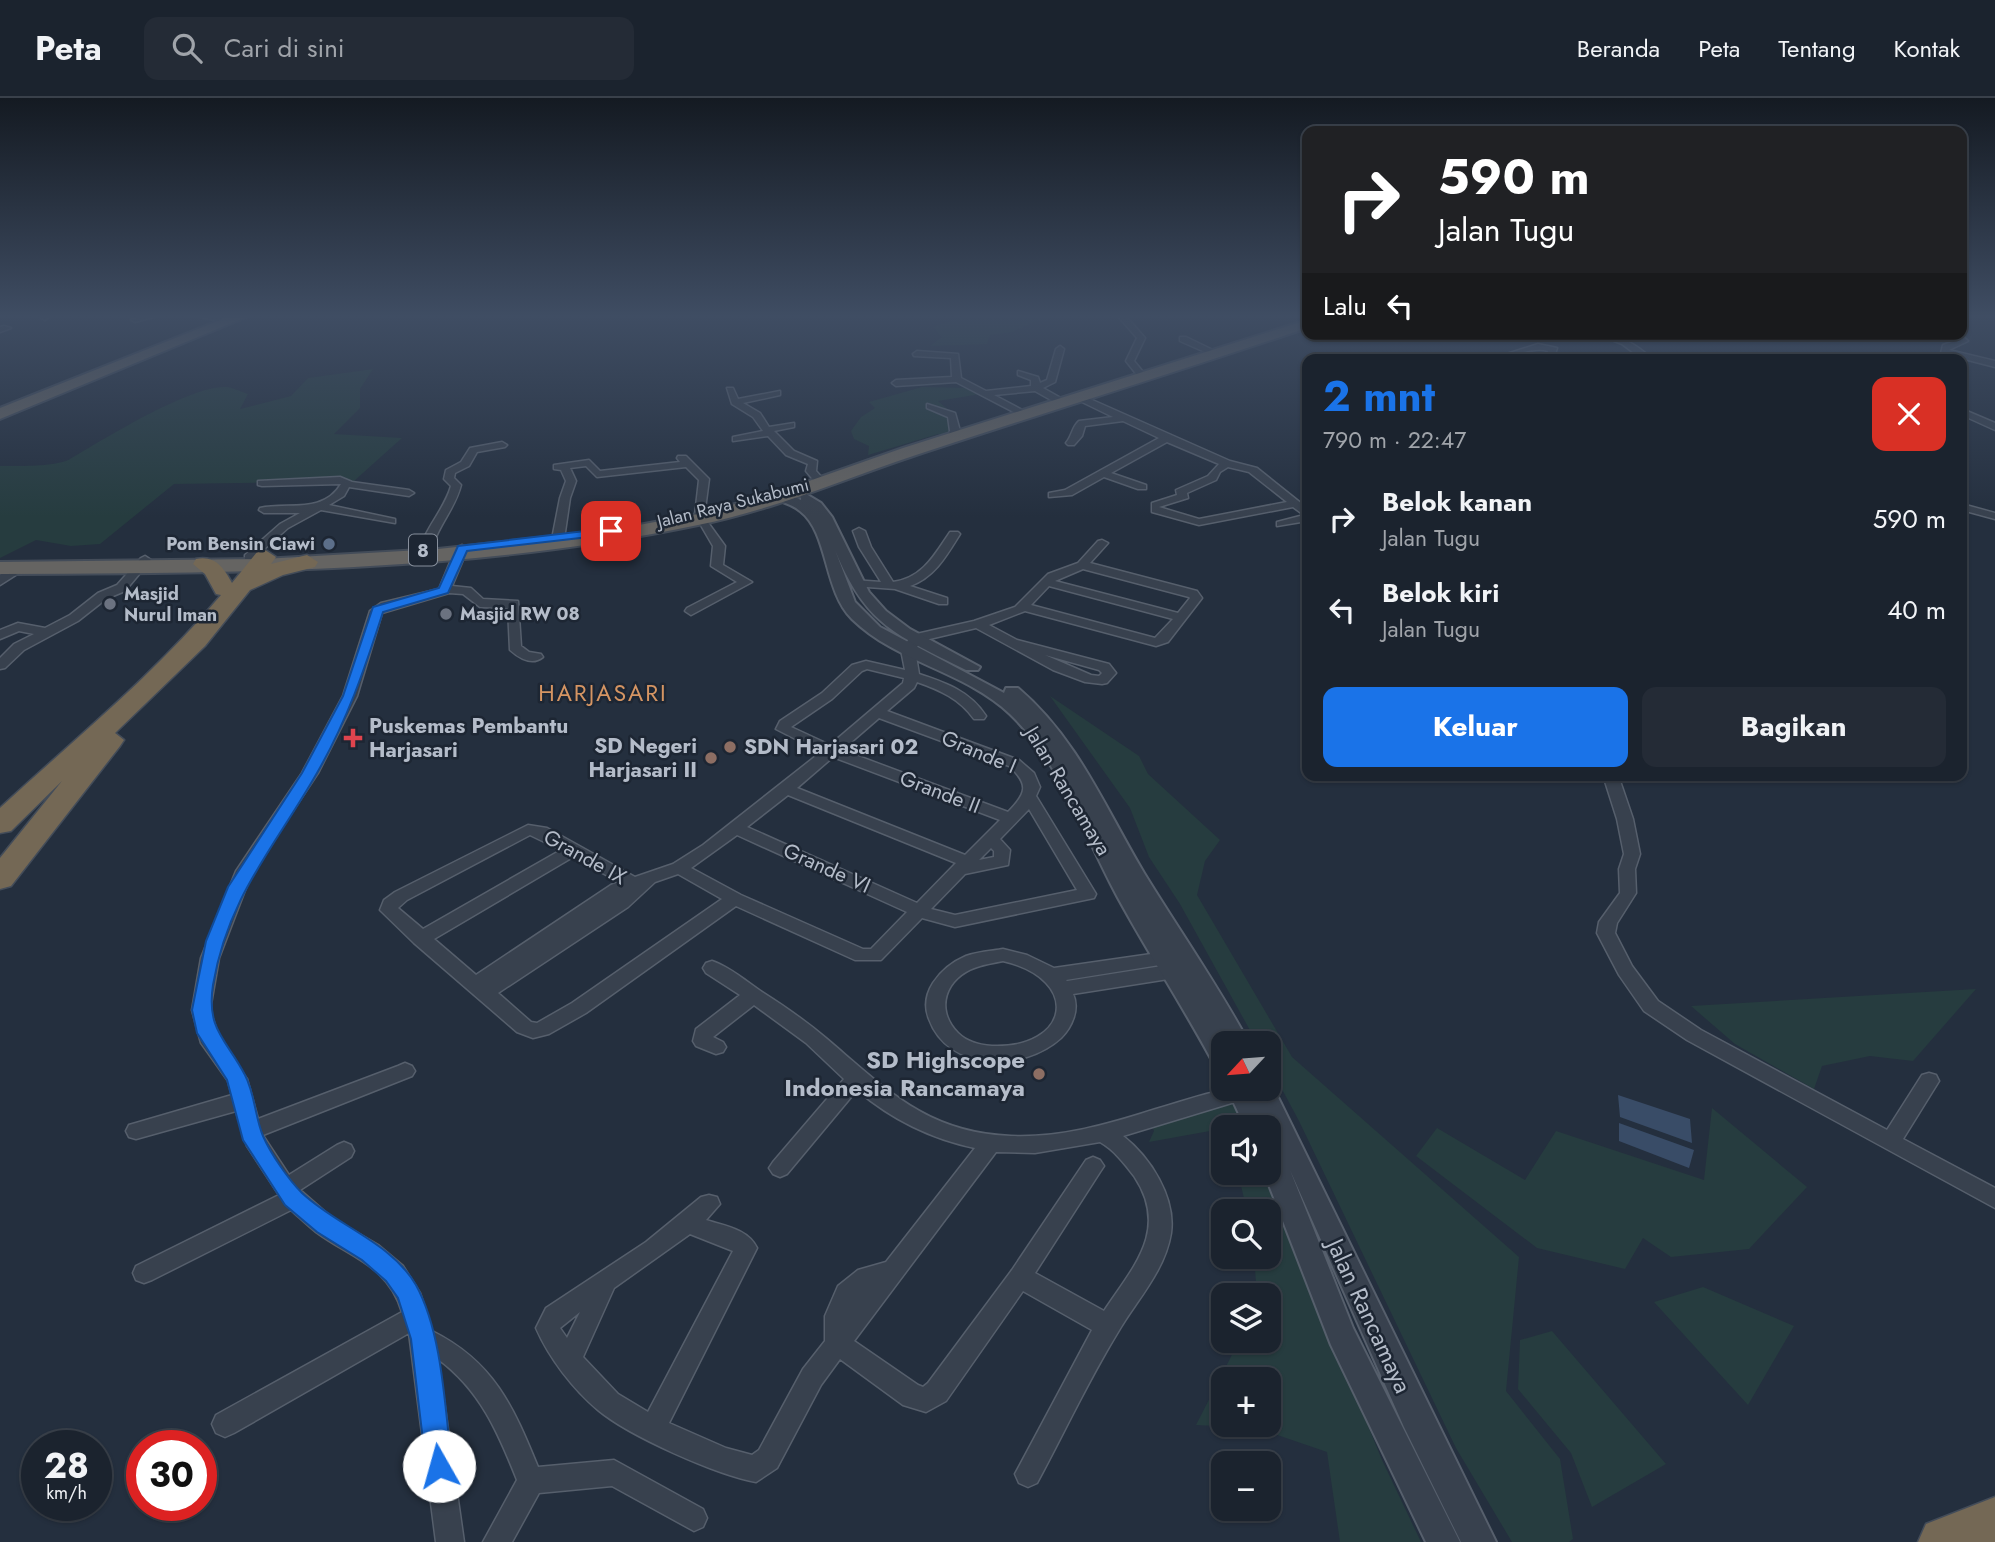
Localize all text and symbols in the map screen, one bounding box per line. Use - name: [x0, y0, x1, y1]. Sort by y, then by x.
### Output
- search box: [144, 17, 634, 80]
- text: Peta: [35, 25, 102, 72]
- icon: search: [168, 29, 206, 67]
- text: Cari di sini: [224, 29, 345, 67]
- text: Beranda: [1577, 31, 1660, 66]
- text: Peta: [1698, 31, 1740, 66]
- text: Tentang: [1778, 31, 1856, 66]
- text: Kontak: [1894, 31, 1960, 66]
- text: 590 m: [1438, 142, 1590, 212]
- icon: right: [1323, 154, 1414, 245]
- text: Jalan Tugu: [1438, 207, 1574, 253]
- text: Lalu: [1323, 287, 1367, 325]
- icon: left: [1381, 287, 1419, 325]
- text: 2 mnt: [1323, 366, 1435, 427]
- button: close: [1872, 377, 1946, 451]
- text: 790 m · 22:47: [1323, 423, 1466, 457]
- street label: Jalan Raya Sukabumi: [652, 472, 812, 535]
- text: Belok kanan: [1382, 483, 1532, 521]
- icon: right: [1323, 500, 1361, 538]
- text: 590 m: [1873, 500, 1946, 538]
- pin: [581, 501, 641, 561]
- icon: arrive: [592, 512, 630, 550]
- text: Jalan Tugu: [1382, 521, 1480, 555]
- place label: Pom Bensin Ciawi: [166, 531, 315, 557]
- road number: 8: [409, 534, 437, 565]
- marker: Pom Bensin Ciawi: [321, 536, 337, 552]
- text: Belok kiri: [1382, 574, 1499, 612]
- place label: Masjid Nurul Iman: [124, 581, 217, 628]
- icon: left: [1323, 591, 1361, 629]
- text: 40 m: [1887, 591, 1946, 629]
- marker: Masjid Nurul Iman: [102, 596, 118, 612]
- place label: Masjid RW 08: [460, 601, 580, 627]
- marker: Masjid RW 08: [438, 606, 454, 622]
- text: Jalan Tugu: [1382, 612, 1480, 646]
- district label: HARJASARI: [538, 676, 668, 710]
- button: Keluar: [1323, 687, 1628, 767]
- button: Bagikan: [1642, 687, 1946, 767]
- place label: Puskemas Pembantu Harjasari: [369, 711, 568, 765]
- street label: Jalan Rancamaya: [1016, 718, 1118, 861]
- street label: Grande I: [937, 723, 1021, 781]
- marker: Puskemas Pembantu Harjasari: [343, 728, 363, 748]
- place label: SD Negeri Harjasari II: [588, 731, 697, 785]
- place label: SDN Harjasari 02: [744, 732, 918, 762]
- marker: SDN Harjasari 02: [722, 739, 738, 755]
- marker: SD Negeri Harjasari II: [703, 750, 719, 766]
- street label: Grande II: [895, 763, 985, 821]
- street label: Grande IX: [538, 822, 632, 892]
- street label: Grande VI: [779, 835, 875, 901]
- north arrow: [1211, 1031, 1281, 1101]
- map controls: [1211, 1031, 1281, 1521]
- place label: SD Highscope Indonesia Rancamaya: [784, 1042, 1025, 1105]
- marker: SD Highscope Indonesia Rancamaya: [1031, 1066, 1047, 1082]
- button: sound: [1211, 1115, 1281, 1185]
- button: search: [1211, 1199, 1281, 1269]
- street label: Jalan Rancamaya: [1317, 1230, 1421, 1399]
- button: layers: [1211, 1283, 1281, 1353]
- button: +: [1211, 1367, 1281, 1437]
- position arrow: [402, 1429, 476, 1503]
- speed limit sign: 30: [126, 1430, 217, 1521]
- text: 28: [44, 1441, 89, 1491]
- button: −: [1211, 1451, 1281, 1521]
- text: km/h: [46, 1480, 87, 1506]

